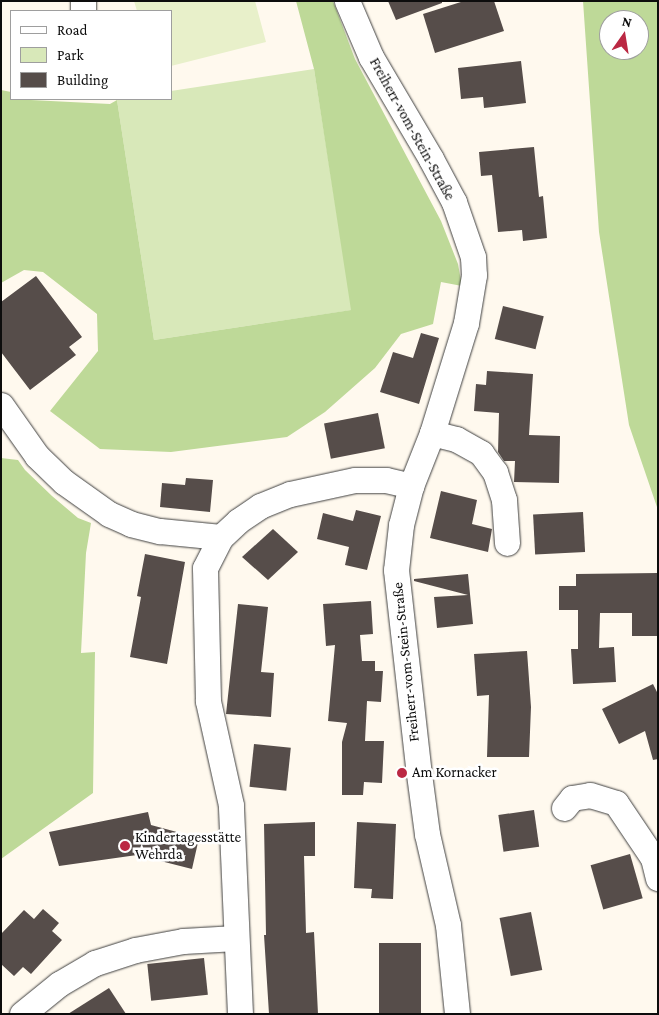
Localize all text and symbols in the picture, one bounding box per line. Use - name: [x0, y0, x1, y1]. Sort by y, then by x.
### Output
- legend: [10, 10, 172, 100]
- north arrow: [599, 10, 649, 60]
- text: N: [621, 12, 634, 30]
- text: Road: [57, 22, 87, 38]
- text: Park: [57, 47, 84, 63]
- street label: Freiherr-vom-Stein-Straße: [365, 55, 459, 203]
- text: Building: [57, 72, 108, 88]
- street label: Freiherr-vom-Stein-Straße: [389, 581, 423, 743]
- place label: Am Kornacker: [412, 764, 497, 782]
- marker: Am Kornacker: [396, 767, 408, 779]
- place label: Kindertagesstätte Wehrda: [135, 828, 241, 863]
- marker: Kindertagesstätte Wehrda: [119, 840, 131, 852]

